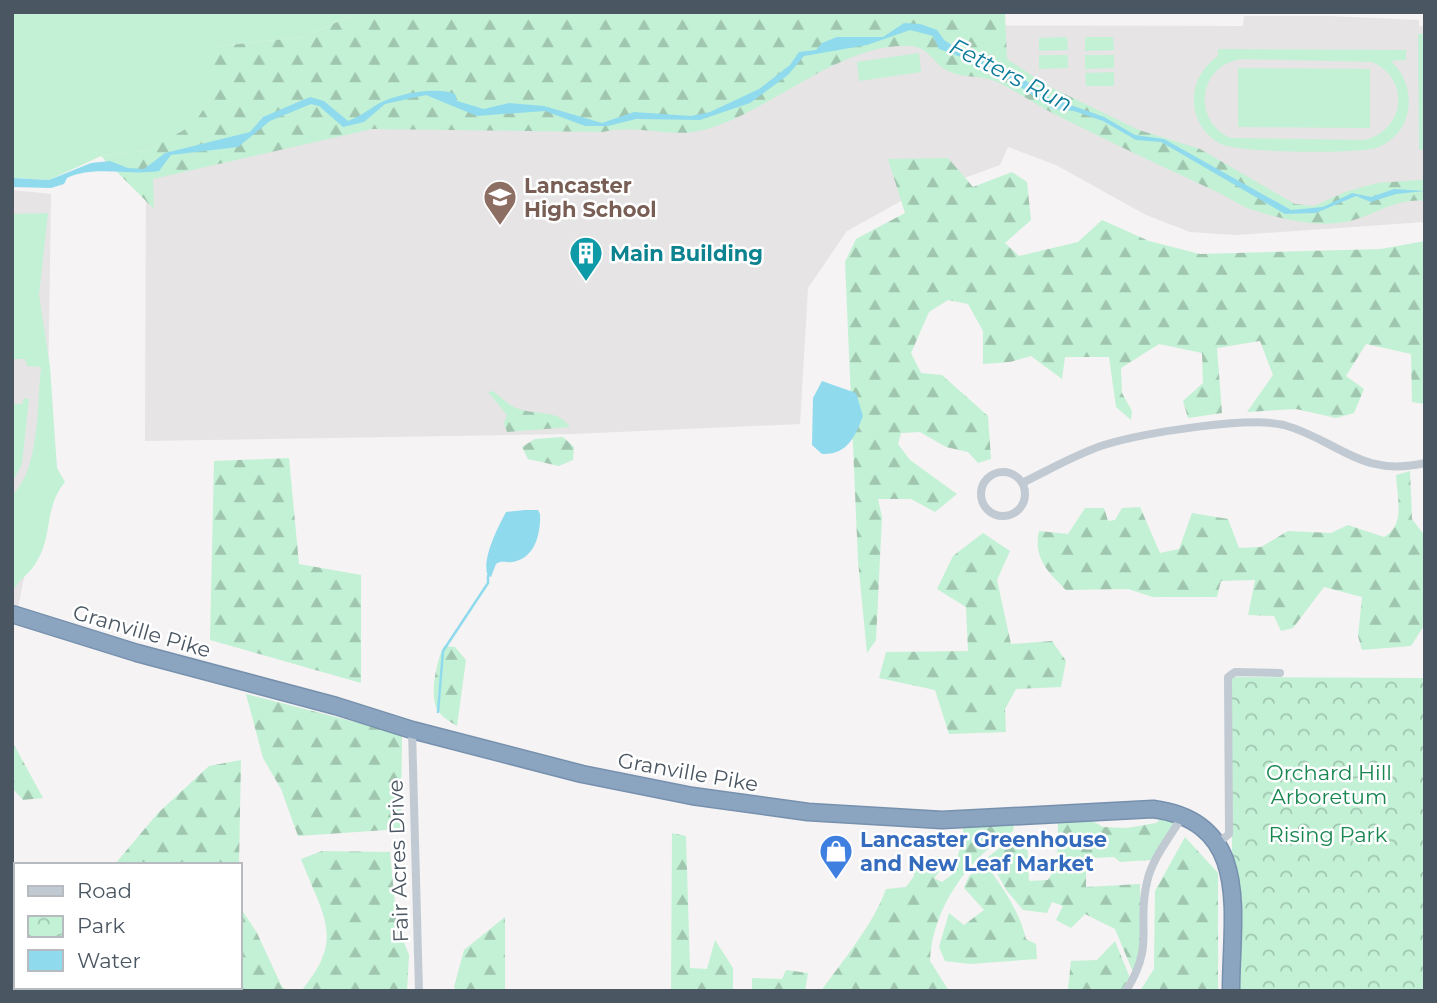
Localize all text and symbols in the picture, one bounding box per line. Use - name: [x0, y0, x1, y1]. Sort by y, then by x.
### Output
- water label: Fetters Run: [945, 32, 1077, 118]
- place label: Lancaster High School: [524, 173, 657, 222]
- school or university icon: Lancaster High School: [481, 178, 519, 227]
- building icon: Main Building: [567, 234, 605, 283]
- place label: Main Building: [610, 241, 763, 266]
- street label: Granville Pike: [70, 599, 214, 663]
- street label: Granville Pike: [616, 747, 760, 797]
- park label: Orchard Hill Arboretum: [1266, 760, 1392, 809]
- street label: Fair Acres Drive: [383, 779, 413, 943]
- park label: Rising Park: [1269, 822, 1388, 847]
- place label: Lancaster Greenhouse and New Leaf Market: [860, 827, 1107, 876]
- shop icon: Lancaster Greenhouse and New Leaf Market: [817, 832, 855, 881]
- legend: [14, 863, 242, 989]
- text: Road: [77, 878, 132, 903]
- text: Park: [77, 913, 125, 938]
- text: Water: [77, 948, 141, 973]

